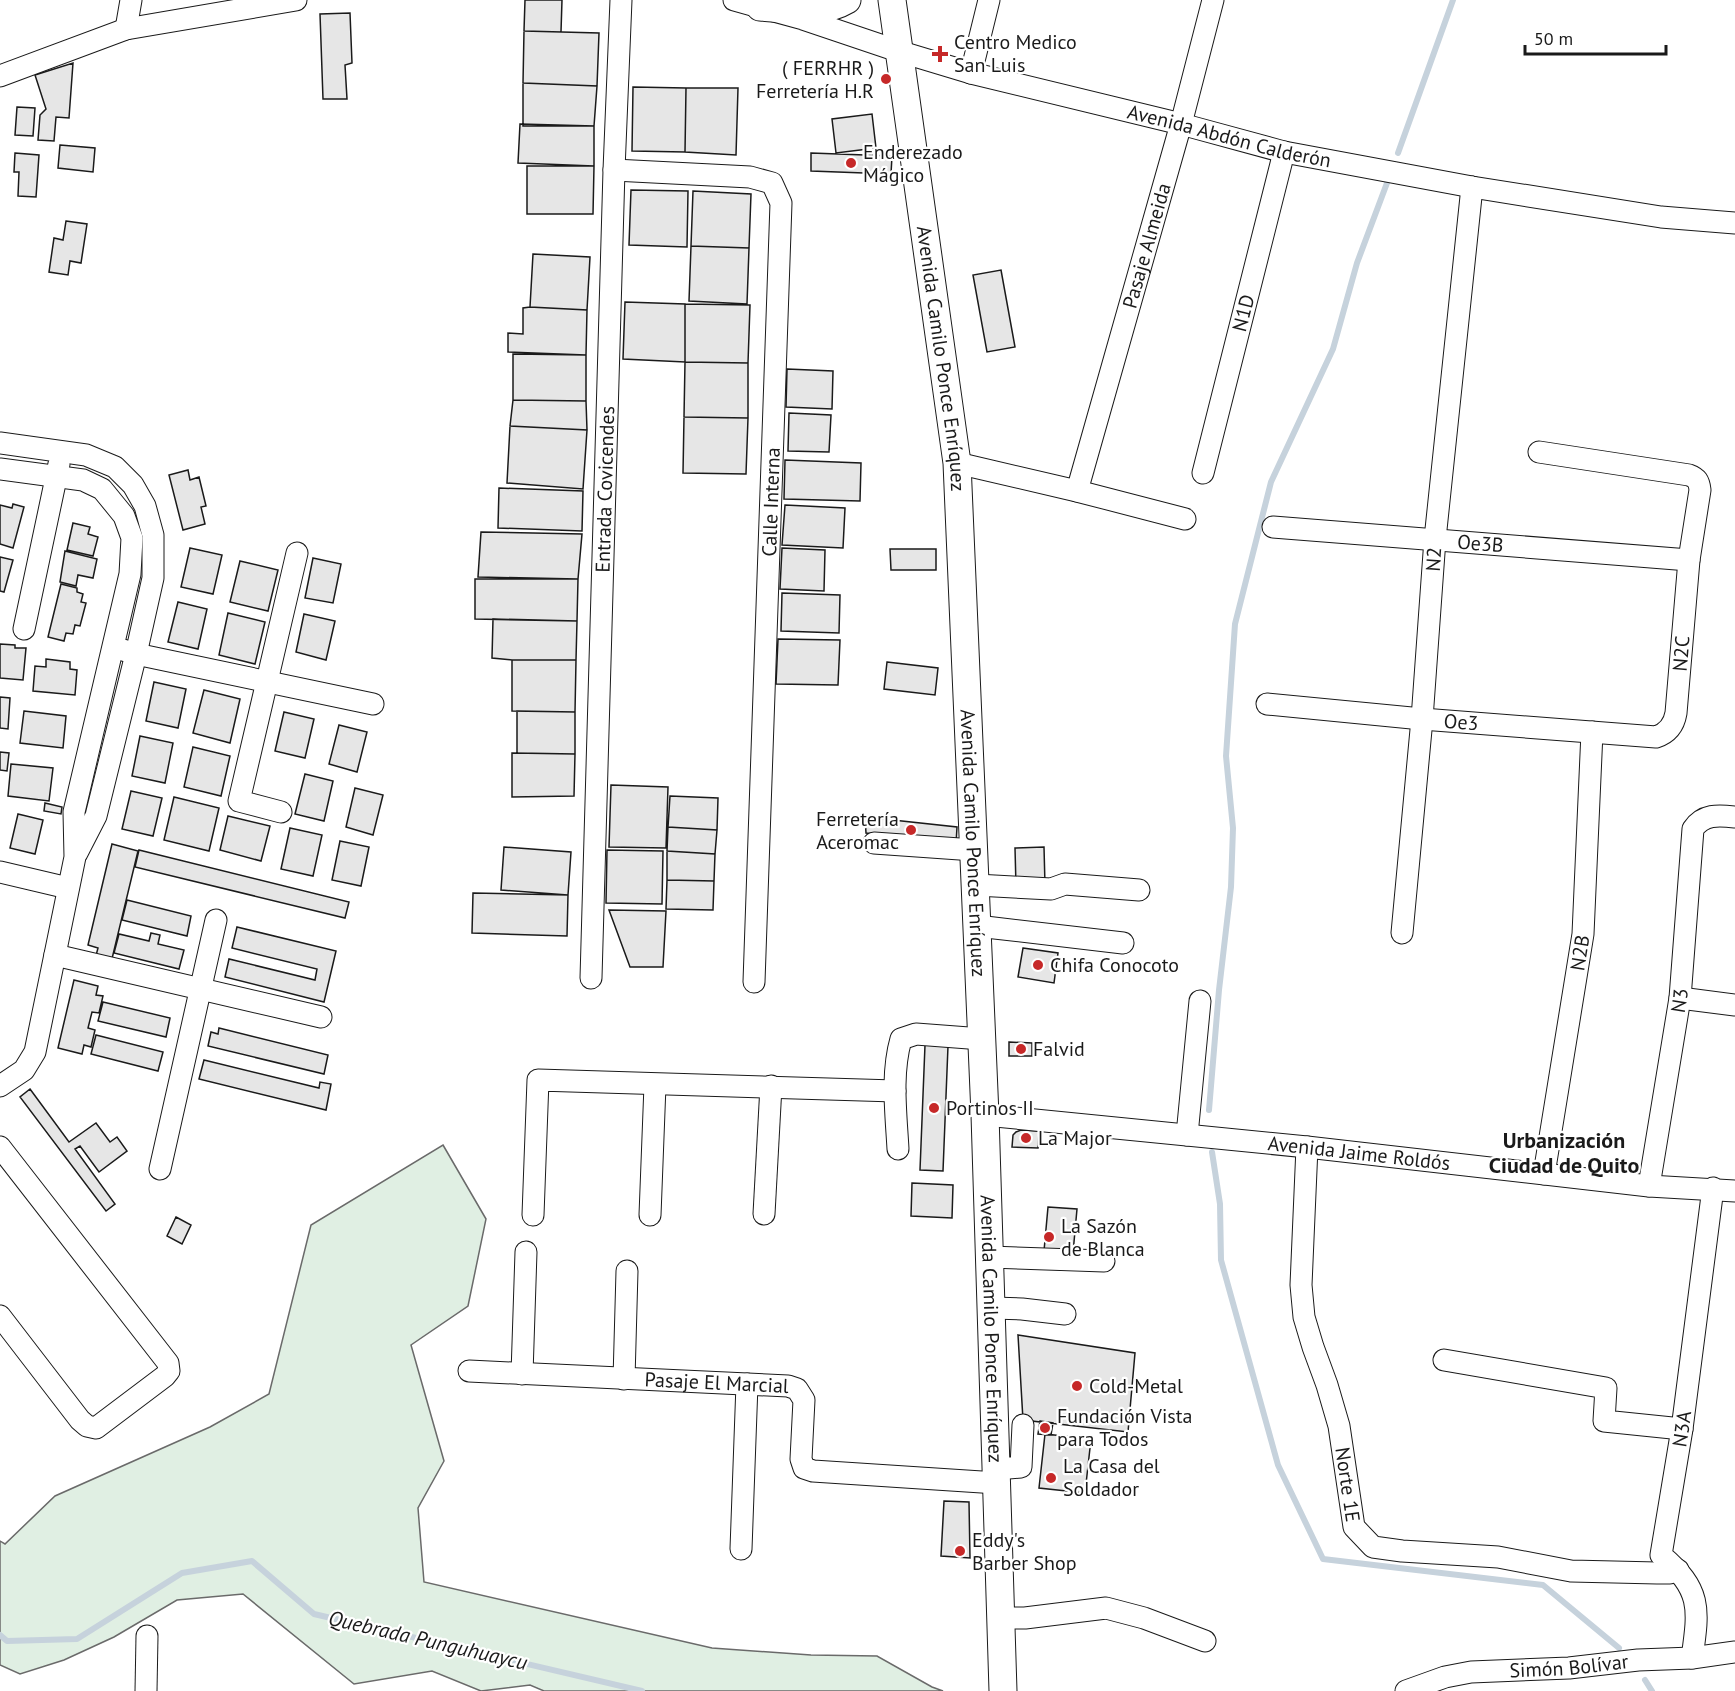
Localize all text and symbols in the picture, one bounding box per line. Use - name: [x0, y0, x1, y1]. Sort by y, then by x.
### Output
- scale bar: [1525, 18, 1666, 56]
- text: 50 m: [1534, 27, 1573, 50]
- place label: Centro Medico San Luis: [954, 29, 1077, 78]
- marker: Centro Medico San Luis: [931, 45, 949, 63]
- place label: ( FERRHR ) Ferretería H.R: [756, 55, 874, 104]
- marker: ( FERRHR ) Ferretería H.R: [879, 72, 893, 86]
- street label: Avenida Abdón Calderón: [1125, 98, 1333, 173]
- place label: Enderezado Mágico: [863, 139, 963, 188]
- marker: Enderezado Mágico: [844, 156, 858, 170]
- street label: Pasaje Almeida: [1116, 180, 1177, 311]
- street label: Avenida Camilo Ponce Enríquez: [911, 224, 971, 492]
- street label: N1D: [1226, 292, 1261, 334]
- street label: Entrada Covicendes: [590, 406, 620, 573]
- street label: Calle Interna: [756, 447, 786, 557]
- street label: Oe3B: [1456, 529, 1505, 558]
- street label: N2: [1420, 546, 1447, 572]
- street label: N2C: [1667, 635, 1696, 673]
- street label: Oe3: [1443, 708, 1479, 736]
- street label: Avenida Camilo Ponce Enríquez: [955, 709, 992, 978]
- place label: Ferretería Aceromac: [816, 806, 899, 855]
- marker: Ferretería Aceromac: [904, 823, 918, 837]
- street label: N2B: [1564, 933, 1596, 973]
- place label: Chifa Conocoto: [1050, 952, 1179, 978]
- marker: Chifa Conocoto: [1031, 958, 1045, 972]
- street label: N3: [1665, 987, 1694, 1015]
- place label: Falvid: [1033, 1036, 1085, 1062]
- marker: Falvid: [1014, 1042, 1028, 1056]
- place label: Portinos II: [946, 1095, 1034, 1121]
- marker: Portinos II: [927, 1101, 941, 1115]
- place label: La Major: [1038, 1125, 1112, 1151]
- district label: Urbanización Ciudad de Quito: [1489, 1126, 1639, 1179]
- street label: Avenida Jaime Roldós: [1267, 1130, 1452, 1176]
- marker: La Major: [1019, 1131, 1033, 1145]
- street label: Avenida Camilo Ponce Enríquez: [974, 1194, 1009, 1463]
- place label: La Sazón de Blanca: [1061, 1213, 1145, 1262]
- marker: La Sazón de Blanca: [1042, 1230, 1056, 1244]
- street label: Pasaje El Marcial: [644, 1366, 790, 1399]
- place label: Cold-Metal: [1089, 1373, 1183, 1399]
- marker: Cold-Metal: [1070, 1379, 1084, 1393]
- place label: Fundación Vista para Todos: [1057, 1403, 1192, 1452]
- street label: N3A: [1666, 1409, 1697, 1449]
- marker: Fundación Vista para Todos: [1038, 1421, 1052, 1435]
- street label: Norte 1E: [1329, 1445, 1366, 1524]
- place label: La Casa del Soldador: [1063, 1453, 1160, 1502]
- marker: La Casa del Soldador: [1044, 1471, 1058, 1485]
- place label: Eddy's Barber Shop: [972, 1527, 1077, 1576]
- marker: Eddy's Barber Shop: [953, 1544, 967, 1558]
- water label: Quebrada Punguhuaycu: [326, 1604, 530, 1676]
- street label: Simón Bolívar: [1509, 1648, 1630, 1683]

